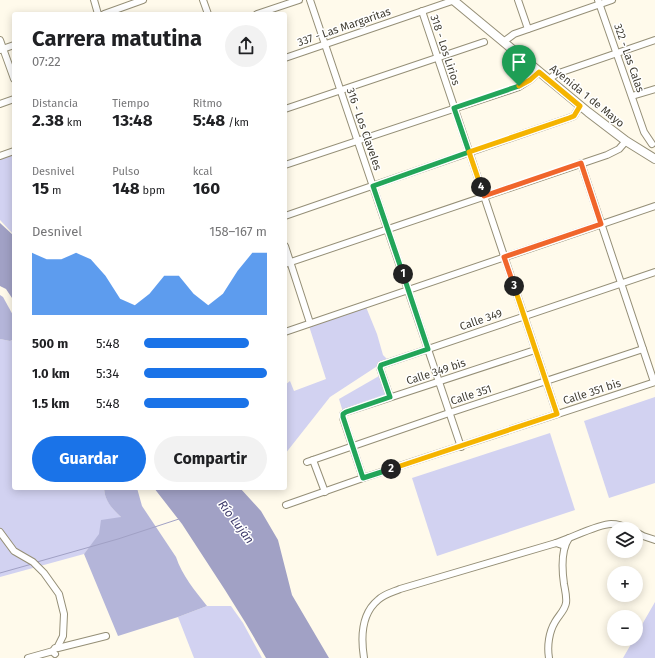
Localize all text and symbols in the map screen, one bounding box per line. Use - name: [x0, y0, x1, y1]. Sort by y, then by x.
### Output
- street label: 337 - Las Margaritas: [296, 5, 392, 49]
- street label: 318 - Los Lirios: [427, 13, 463, 87]
- street label: 322 - Las Calas: [611, 22, 647, 94]
- text: Carrera matutina: [32, 25, 202, 52]
- button: share: [225, 25, 267, 67]
- pin: [502, 45, 536, 86]
- icon: arrive: [508, 51, 530, 73]
- text: 07:22: [32, 54, 61, 69]
- street label: Avenida 1 de Mayo: [547, 62, 627, 130]
- street label: 316 - Los Claveles: [344, 86, 384, 172]
- text: Distancia: [32, 97, 78, 110]
- text: Tiempo: [112, 97, 150, 110]
- text: Ritmo: [193, 97, 222, 110]
- text: 2.38: [32, 110, 64, 131]
- text: 13:48: [112, 110, 153, 131]
- text: 5:48: [193, 110, 225, 131]
- text: km: [64, 116, 82, 129]
- text: /km: [225, 116, 249, 129]
- text: Desnivel: [32, 165, 74, 178]
- text: Pulso: [112, 165, 140, 178]
- text: kcal: [193, 165, 212, 178]
- pin: 4: [471, 177, 491, 197]
- text: 15: [32, 178, 49, 199]
- text: 148: [112, 178, 140, 199]
- text: 160: [193, 178, 220, 199]
- text: 4: [478, 180, 484, 193]
- text: m: [49, 184, 61, 197]
- text: bpm: [140, 184, 165, 197]
- text: Desnivel: [32, 224, 82, 239]
- text: 158–167 m: [209, 224, 267, 239]
- pin: 1: [393, 264, 413, 284]
- text: 1: [400, 267, 406, 280]
- pin: 3: [504, 276, 524, 296]
- text: 3: [511, 279, 517, 292]
- street label: Calle 349: [458, 307, 504, 333]
- text: 500 m: [32, 336, 68, 351]
- text: 5:48: [96, 336, 120, 351]
- street label: Calle 349 bis: [405, 356, 467, 388]
- text: 1.0 km: [32, 366, 70, 381]
- text: 5:34: [96, 366, 119, 381]
- street label: Calle 351 bis: [561, 377, 623, 407]
- street label: Calle 351: [449, 382, 493, 408]
- text: 1.5 km: [32, 396, 70, 411]
- text: 5:48: [96, 396, 120, 411]
- button: Guardar: [32, 436, 146, 482]
- button: Compartir: [154, 436, 267, 482]
- pin: 2: [381, 459, 401, 479]
- text: 2: [388, 462, 394, 475]
- water label: Río Luján: [215, 498, 257, 546]
- map controls: [607, 522, 643, 646]
- button: layers: [607, 522, 643, 558]
- button: +: [607, 566, 643, 602]
- button: −: [607, 610, 643, 646]

